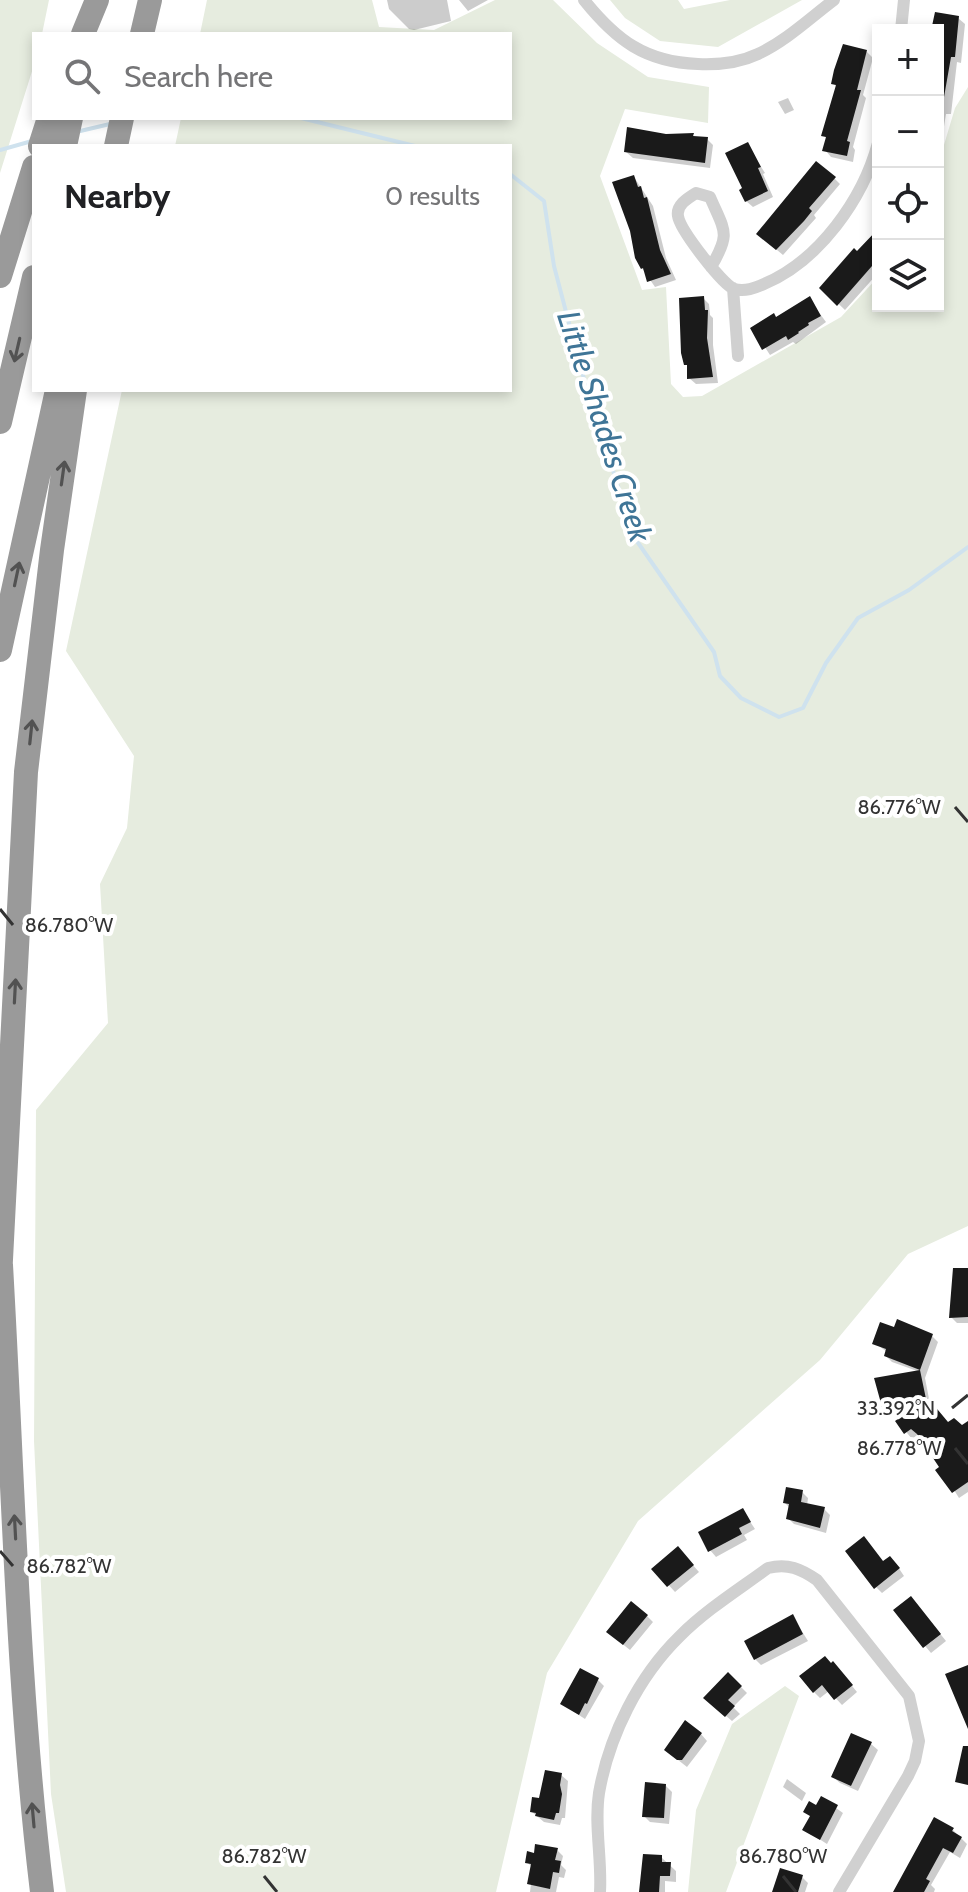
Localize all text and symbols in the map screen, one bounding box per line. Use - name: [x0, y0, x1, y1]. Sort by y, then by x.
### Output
- map controls: [872, 24, 944, 312]
- button: +: [872, 24, 944, 96]
- search box: [32, 32, 512, 120]
- icon: search: [60, 54, 104, 98]
- text: Search here: [124, 58, 273, 95]
- button: −: [872, 96, 944, 168]
- button: locate: [872, 168, 944, 240]
- text: Nearby: [64, 175, 171, 217]
- text: 0 results: [385, 180, 480, 212]
- button: layers: [872, 240, 944, 312]
- water label: Little Shades Creek: [549, 305, 661, 548]
- one-way arrow: [9, 336, 24, 362]
- one-way arrow: [56, 461, 71, 487]
- one-way arrow: [10, 562, 25, 587]
- one-way arrow: [24, 719, 39, 745]
- text: 86.776°W: [857, 795, 941, 819]
- text: 86.780°W: [25, 913, 113, 937]
- one-way arrow: [8, 978, 23, 1005]
- text: 33.392°N: [857, 1396, 935, 1420]
- text: 86.778°W: [857, 1436, 941, 1460]
- one-way arrow: [7, 1514, 22, 1541]
- text: 86.782°W: [26, 1554, 112, 1578]
- one-way arrow: [25, 1802, 40, 1828]
- text: 86.782°W: [221, 1844, 307, 1868]
- text: 86.780°W: [739, 1844, 827, 1868]

